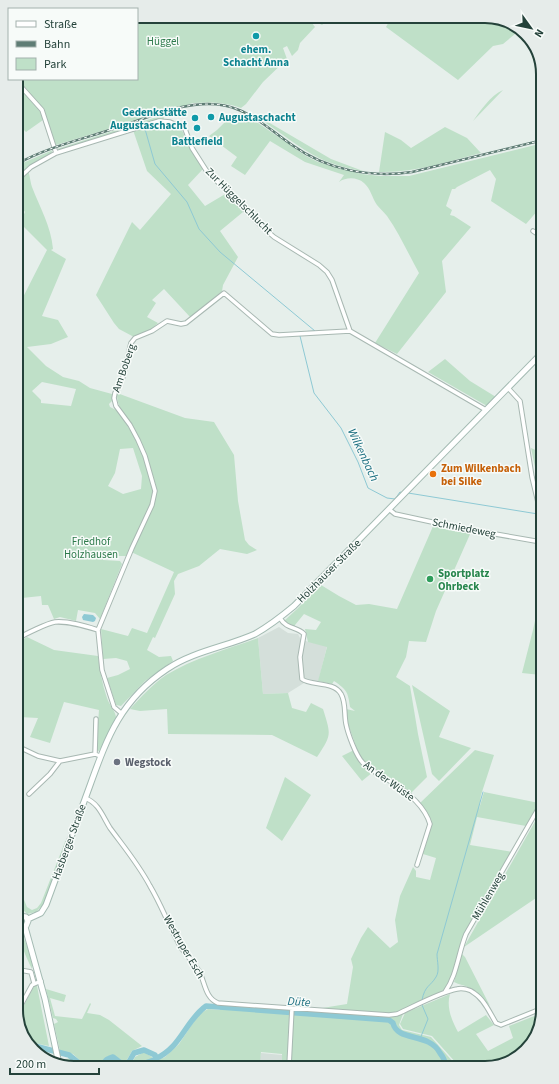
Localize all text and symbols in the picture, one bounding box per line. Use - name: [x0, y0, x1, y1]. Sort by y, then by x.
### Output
- legend: [8, 8, 138, 80]
- north arrow: [511, 8, 551, 48]
- text: Straße: [44, 16, 77, 33]
- text: N: [531, 26, 547, 40]
- marker: ehem. Schacht Anna: [251, 31, 261, 41]
- park label: Hüggel: [147, 34, 179, 49]
- text: Bahn: [44, 36, 70, 53]
- place label: ehem. Schacht Anna: [223, 42, 289, 70]
- text: Park: [44, 56, 66, 73]
- place label: Gedenkstätte Augustaschacht: [109, 105, 188, 133]
- place label: Augustaschacht: [218, 110, 297, 125]
- marker: Augustaschacht: [206, 112, 216, 122]
- marker: Gedenkstätte Augustaschacht: [190, 113, 200, 123]
- marker: Battlefield: [192, 123, 202, 133]
- place label: Battlefield: [171, 134, 223, 149]
- street label: Zur Hüggelschlucht: [202, 164, 276, 238]
- street label: Am Boberg: [109, 341, 139, 394]
- water label: Wilkenbach: [343, 426, 383, 484]
- place label: Zum Wilkenbach bei Silke: [441, 461, 521, 489]
- marker: Zum Wilkenbach bei Silke: [428, 469, 438, 479]
- street label: Schmiedeweg: [431, 514, 498, 542]
- park label: Friedhof Holzhausen: [64, 534, 118, 562]
- street label: Holzhauser Straße: [294, 535, 365, 606]
- place label: Sportplatz Ohrbeck: [438, 566, 489, 594]
- marker: Sportplatz Ohrbeck: [425, 574, 435, 584]
- place label: Wegstock: [125, 755, 171, 770]
- marker: Wegstock: [112, 757, 122, 767]
- street label: An der Wüste: [360, 757, 418, 805]
- street label: Hasberger Straße: [48, 802, 90, 882]
- street label: Mühlenweg: [468, 869, 508, 923]
- street label: Westruper Esch: [160, 913, 208, 982]
- water label: Düte: [287, 993, 311, 1011]
- scale bar: [10, 1050, 99, 1076]
- text: 200 m: [16, 1056, 46, 1073]

